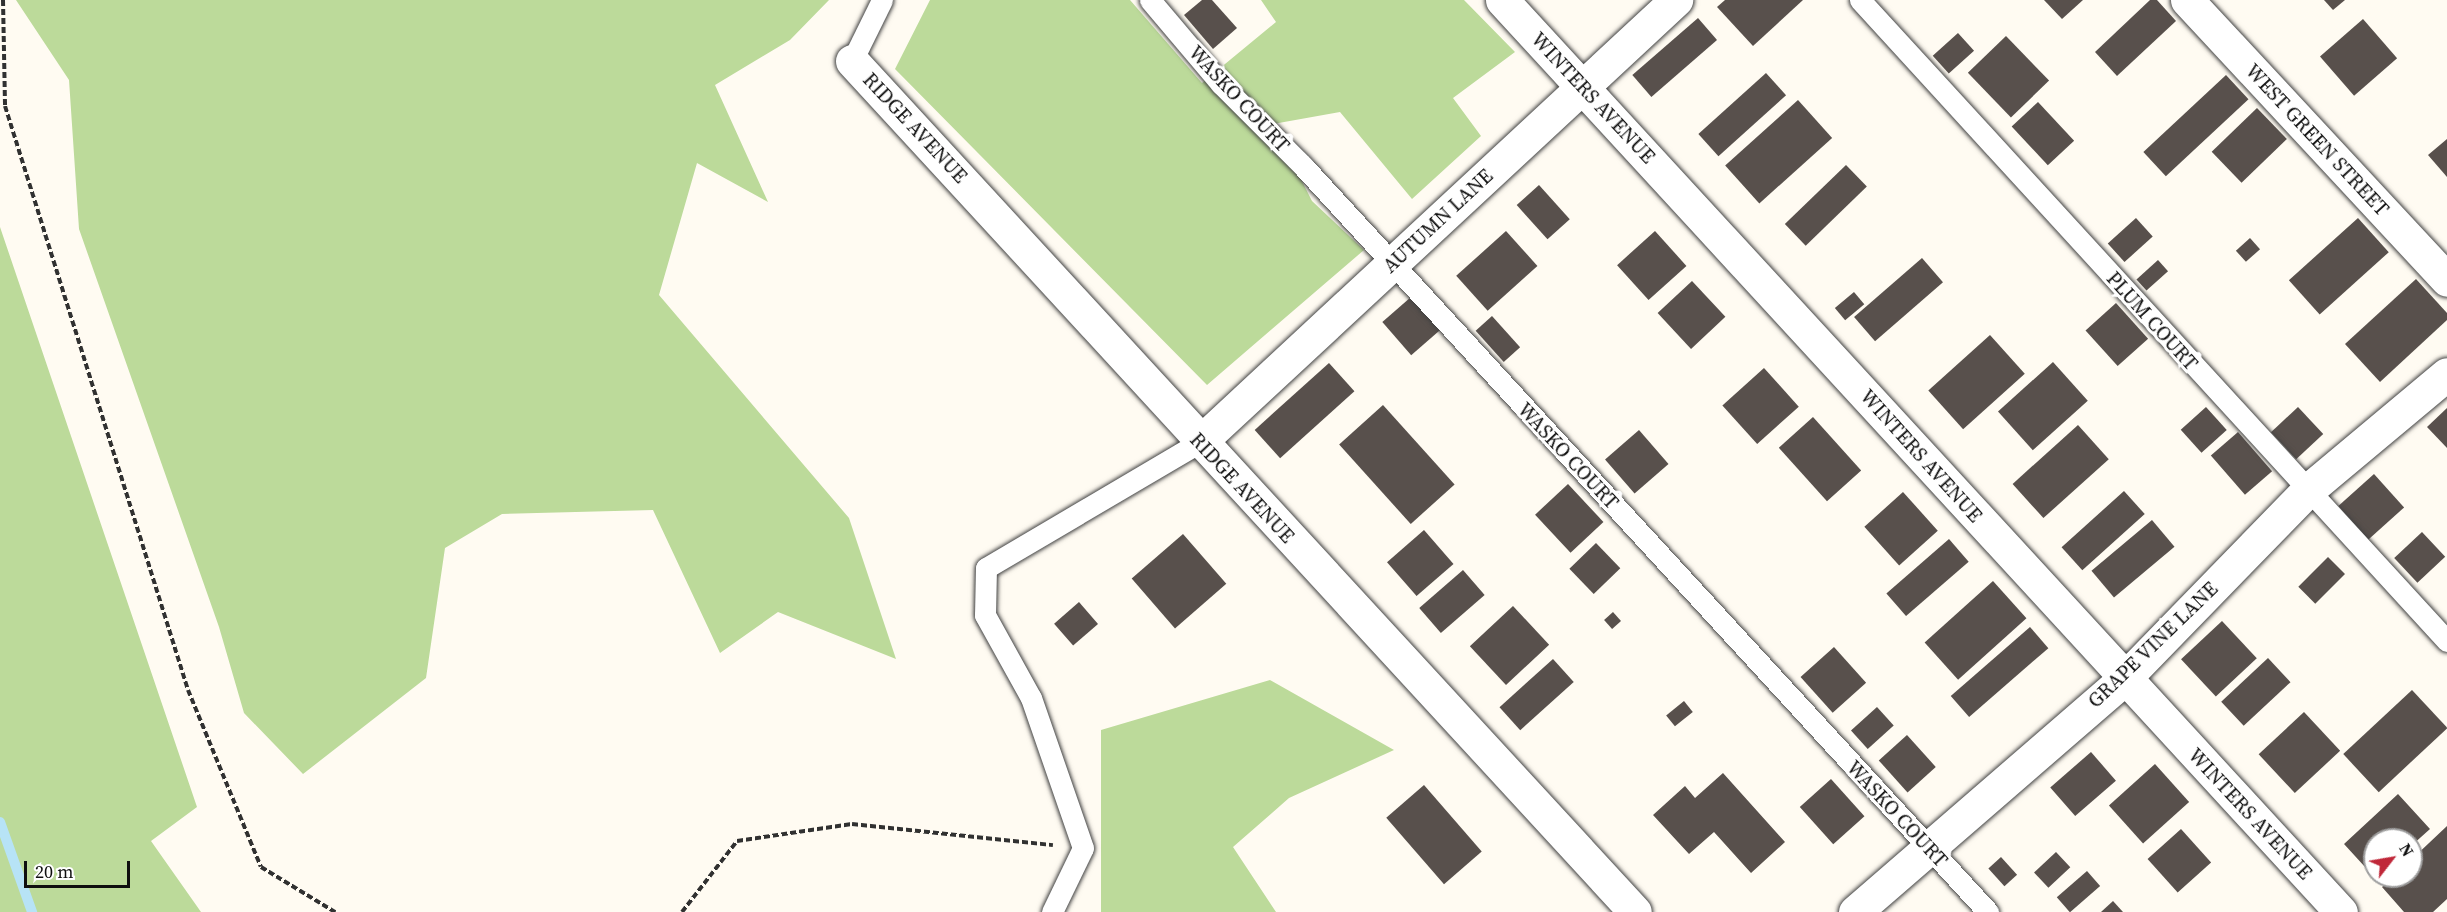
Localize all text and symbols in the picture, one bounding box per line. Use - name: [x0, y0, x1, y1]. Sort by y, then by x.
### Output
- street label: WINTERS AVENUE: [1526, 27, 1660, 169]
- street label: WASKO COURT: [1184, 41, 1294, 157]
- street label: WEST GREEN STREET: [2240, 59, 2394, 221]
- street label: RIDGE AVENUE: [858, 68, 972, 188]
- street label: AUTUMN LANE: [1378, 164, 1498, 278]
- street label: PLUM COURT: [2101, 267, 2203, 375]
- street label: WINTERS AVENUE: [1855, 385, 1987, 527]
- street label: WASKO COURT: [1513, 398, 1623, 514]
- street label: RIDGE AVENUE: [1185, 428, 1299, 548]
- street label: GRAPE VINE LANE: [2083, 577, 2223, 713]
- street label: WINTERS AVENUE: [2183, 743, 2317, 885]
- street label: WASKO COURT: [1842, 756, 1952, 872]
- north arrow: [2363, 828, 2423, 888]
- text: N: [2394, 839, 2419, 860]
- scale bar: [27, 849, 134, 887]
- text: 20 m: [35, 859, 73, 884]

